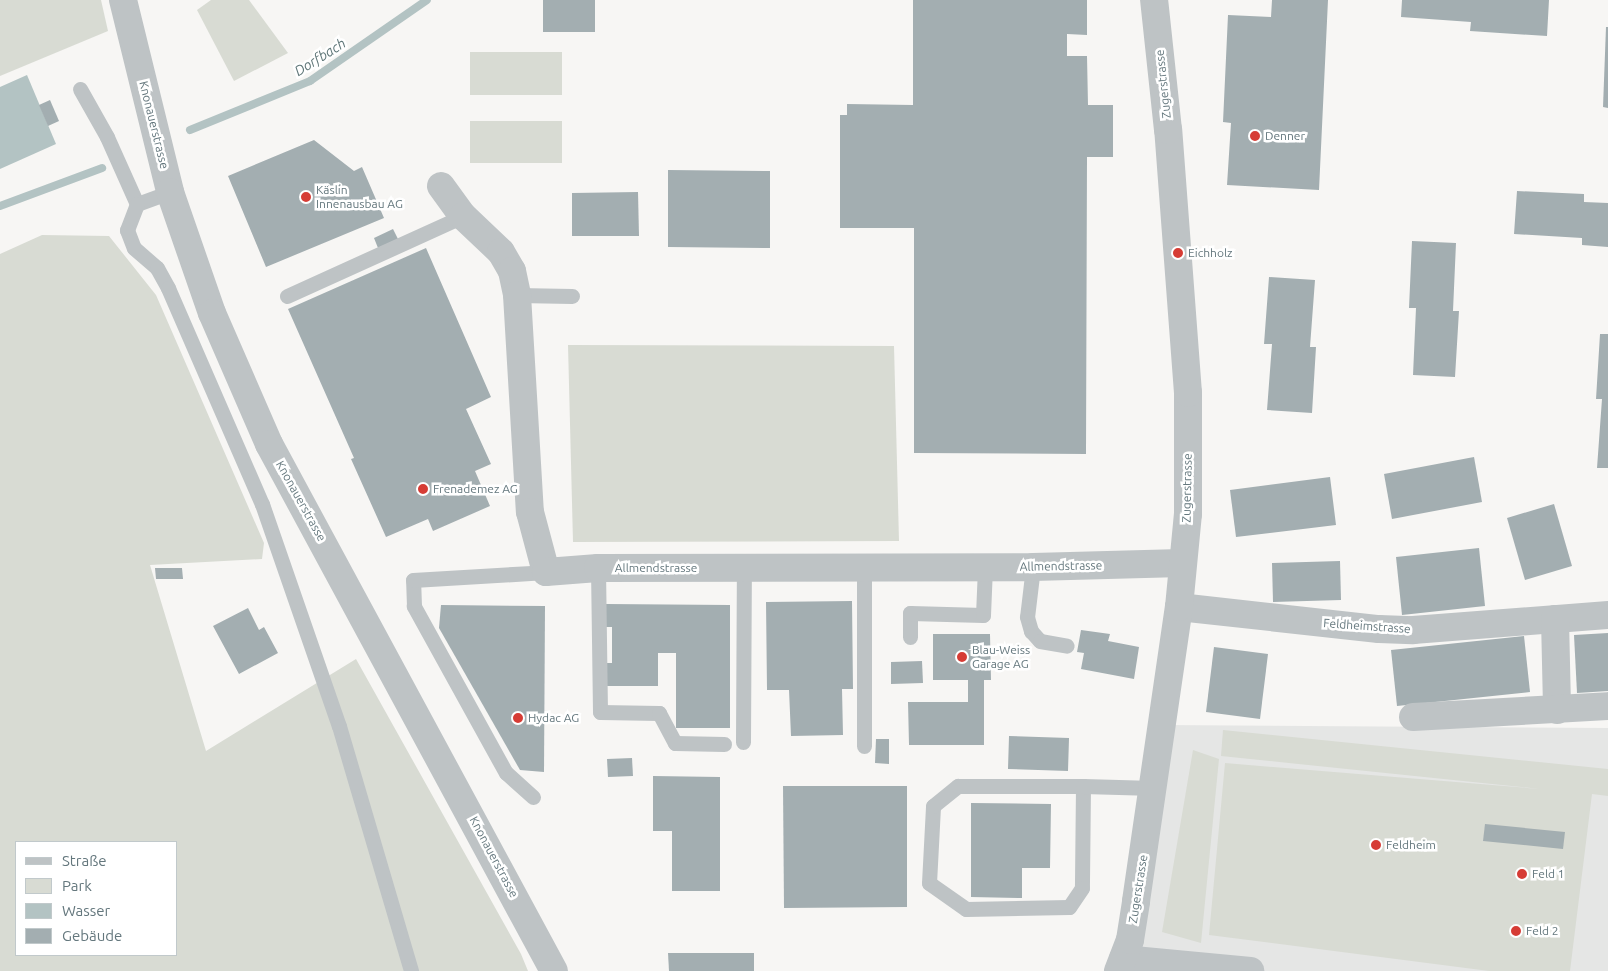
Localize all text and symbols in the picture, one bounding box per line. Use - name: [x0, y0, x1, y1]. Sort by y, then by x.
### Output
- water label: Dorfbach: [291, 35, 349, 79]
- street label: Zugerstrasse: [1152, 49, 1174, 119]
- street label: Knonauerstrasse: [136, 80, 172, 170]
- place label: Denner: [1265, 129, 1305, 143]
- marker: Denner: [1249, 130, 1261, 142]
- place label: Käslin Innenausbau AG: [316, 183, 403, 211]
- marker: Käslin Innenausbau AG: [300, 191, 312, 203]
- place label: Eichholz: [1188, 246, 1233, 260]
- marker: Eichholz: [1172, 247, 1184, 259]
- street label: Zugerstrasse: [1179, 453, 1195, 523]
- street label: Knonauerstrasse: [273, 458, 329, 544]
- place label: Frenademez AG: [433, 482, 518, 496]
- marker: Frenademez AG: [417, 483, 429, 495]
- street label: Allmendstrasse: [1020, 558, 1102, 574]
- street label: Allmendstrasse: [615, 561, 697, 575]
- street label: Feldheimstrasse: [1323, 616, 1411, 636]
- place label: Blau-Weiss Garage AG: [972, 643, 1030, 671]
- marker: Blau-Weiss Garage AG: [956, 651, 968, 663]
- place label: Hydac AG: [528, 711, 579, 725]
- marker: Hydac AG: [512, 712, 524, 724]
- street label: Knonauerstrasse: [467, 814, 521, 900]
- place label: Feldheim: [1386, 838, 1436, 852]
- marker: Feldheim: [1370, 839, 1382, 851]
- legend: [15, 841, 178, 956]
- text: Straße: [62, 852, 106, 869]
- street label: Zugerstrasse: [1125, 854, 1151, 924]
- place label: Feld 1: [1532, 867, 1565, 881]
- marker: Feld 1: [1516, 868, 1528, 880]
- text: Park: [62, 877, 92, 894]
- text: Wasser: [62, 902, 110, 919]
- place label: Feld 2: [1526, 924, 1559, 938]
- marker: Feld 2: [1510, 925, 1522, 937]
- text: Gebäude: [62, 927, 122, 944]

